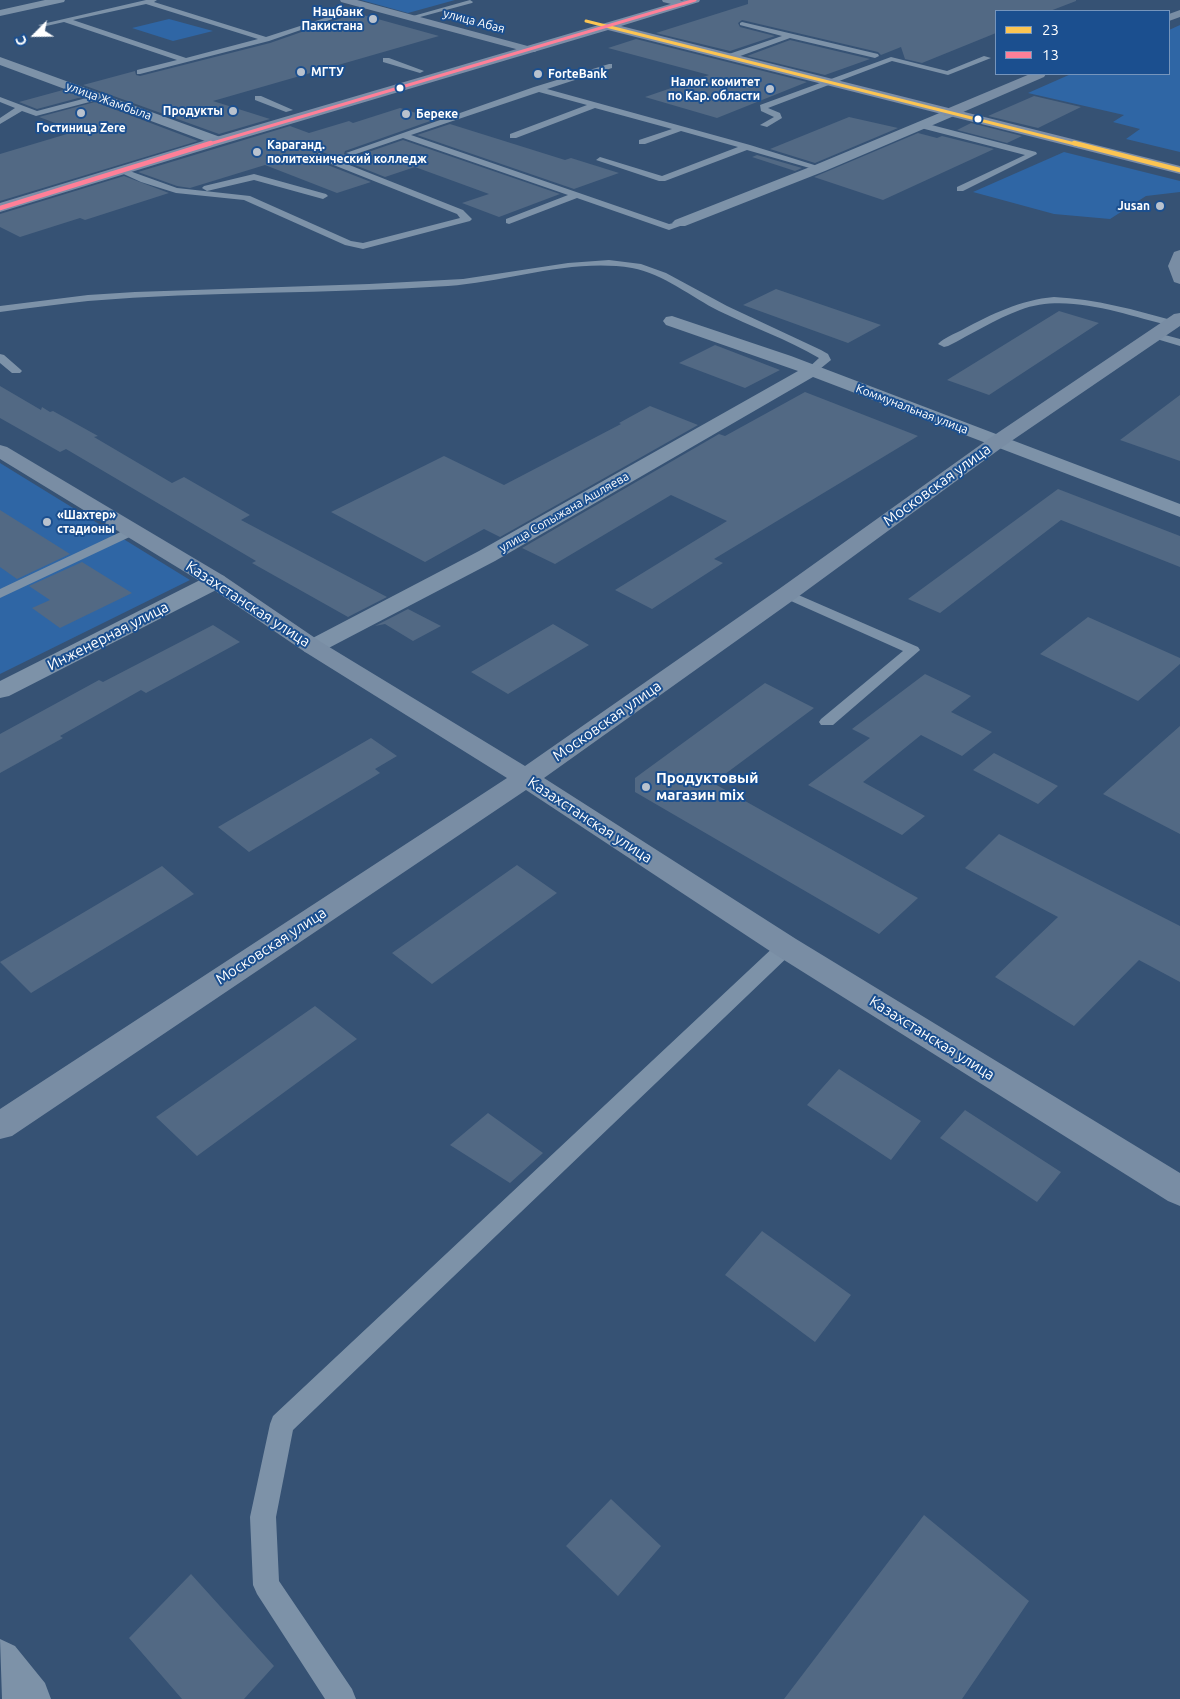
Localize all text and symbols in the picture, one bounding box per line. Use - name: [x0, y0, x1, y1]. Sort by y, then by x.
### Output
- place label: Нацбанк Пакистана: [302, 5, 363, 33]
- street label: улица Абая: [442, 6, 506, 36]
- north arrow: [10, 10, 60, 60]
- legend: [995, 10, 1170, 75]
- marker: Нацбанк Пакистана: [367, 13, 379, 25]
- text: 23: [1042, 21, 1059, 38]
- text: С: [12, 34, 30, 48]
- text: 13: [1042, 46, 1059, 63]
- place label: МГТУ: [311, 65, 344, 79]
- marker: МГТУ: [295, 66, 307, 78]
- place label: ForteBank: [548, 67, 607, 81]
- marker: ForteBank: [532, 68, 544, 80]
- place label: Налог. комитет по Кар. области: [668, 75, 760, 103]
- street label: улица Жамбыла: [64, 79, 154, 123]
- unlabelled marker: [395, 83, 405, 93]
- marker: Налог. комитет по Кар. области: [764, 83, 776, 95]
- place label: Продукты: [163, 104, 223, 118]
- marker: Продукты: [227, 105, 239, 117]
- marker: Гостиница Zere: [75, 107, 87, 119]
- place label: Береке: [416, 107, 458, 121]
- marker: Береке: [400, 108, 412, 120]
- unlabelled marker: [973, 114, 983, 124]
- place label: Гостиница Zere: [36, 121, 126, 135]
- place label: Караганд. политехнический колледж: [267, 138, 427, 166]
- marker: Караганд. политехнический колледж: [251, 146, 263, 158]
- place label: Jusan: [1118, 199, 1150, 213]
- marker: Jusan: [1154, 200, 1166, 212]
- street label: Коммунальная улица: [854, 381, 970, 437]
- street label: Московская улица: [880, 440, 994, 530]
- street label: улица Сопыжана Ашляева: [497, 469, 631, 555]
- place label: «Шахтер» стадионы: [57, 508, 116, 536]
- marker: «Шахтер» стадионы: [41, 516, 53, 528]
- street label: Казахстанская улица: [183, 557, 313, 651]
- street label: Инженерная улица: [44, 598, 172, 674]
- street label: Московская улица: [549, 677, 665, 765]
- place label: Продуктовый магазин mix: [656, 769, 758, 804]
- street label: Казахстанская улица: [525, 773, 655, 867]
- marker: Продуктовый магазин mix: [640, 781, 652, 793]
- street label: Московская улица: [212, 904, 330, 988]
- street label: Казахстанская улица: [866, 992, 998, 1084]

